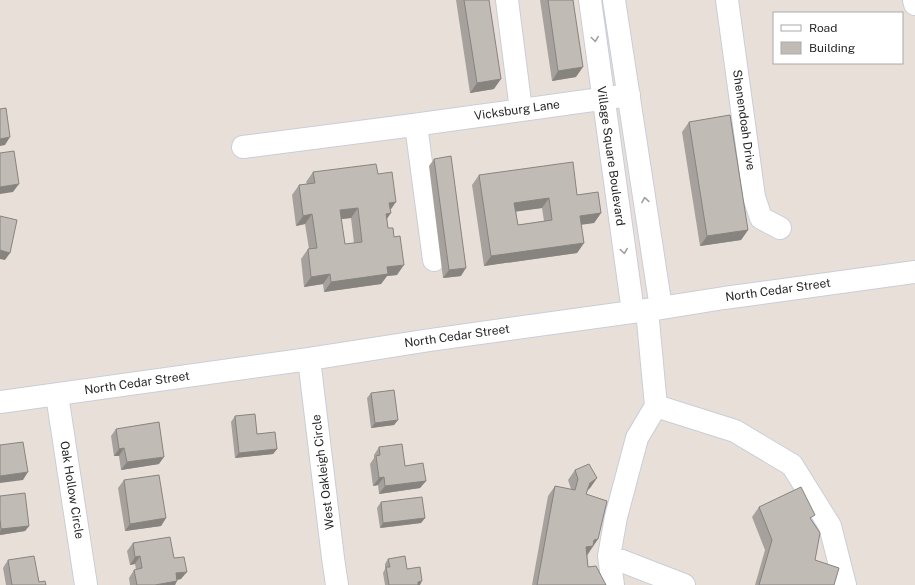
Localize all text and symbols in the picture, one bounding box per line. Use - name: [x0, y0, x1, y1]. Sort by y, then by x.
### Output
- legend: [773, 12, 903, 64]
- text: Road: [809, 21, 837, 35]
- one-way arrow: [590, 36, 599, 42]
- text: Building: [809, 41, 855, 55]
- street label: Shenendoah Drive: [730, 69, 758, 171]
- street label: Village Square Boulevard: [594, 85, 628, 227]
- street label: Vicksburg Lane: [473, 97, 561, 123]
- one-way arrow: [641, 197, 650, 203]
- one-way arrow: [619, 248, 628, 254]
- street label: North Cedar Street: [724, 276, 832, 304]
- street label: North Cedar Street: [403, 322, 511, 350]
- street label: North Cedar Street: [83, 369, 191, 397]
- street label: West Oakleigh Circle: [309, 413, 337, 530]
- street label: Oak Hollow Circle: [57, 440, 87, 540]

